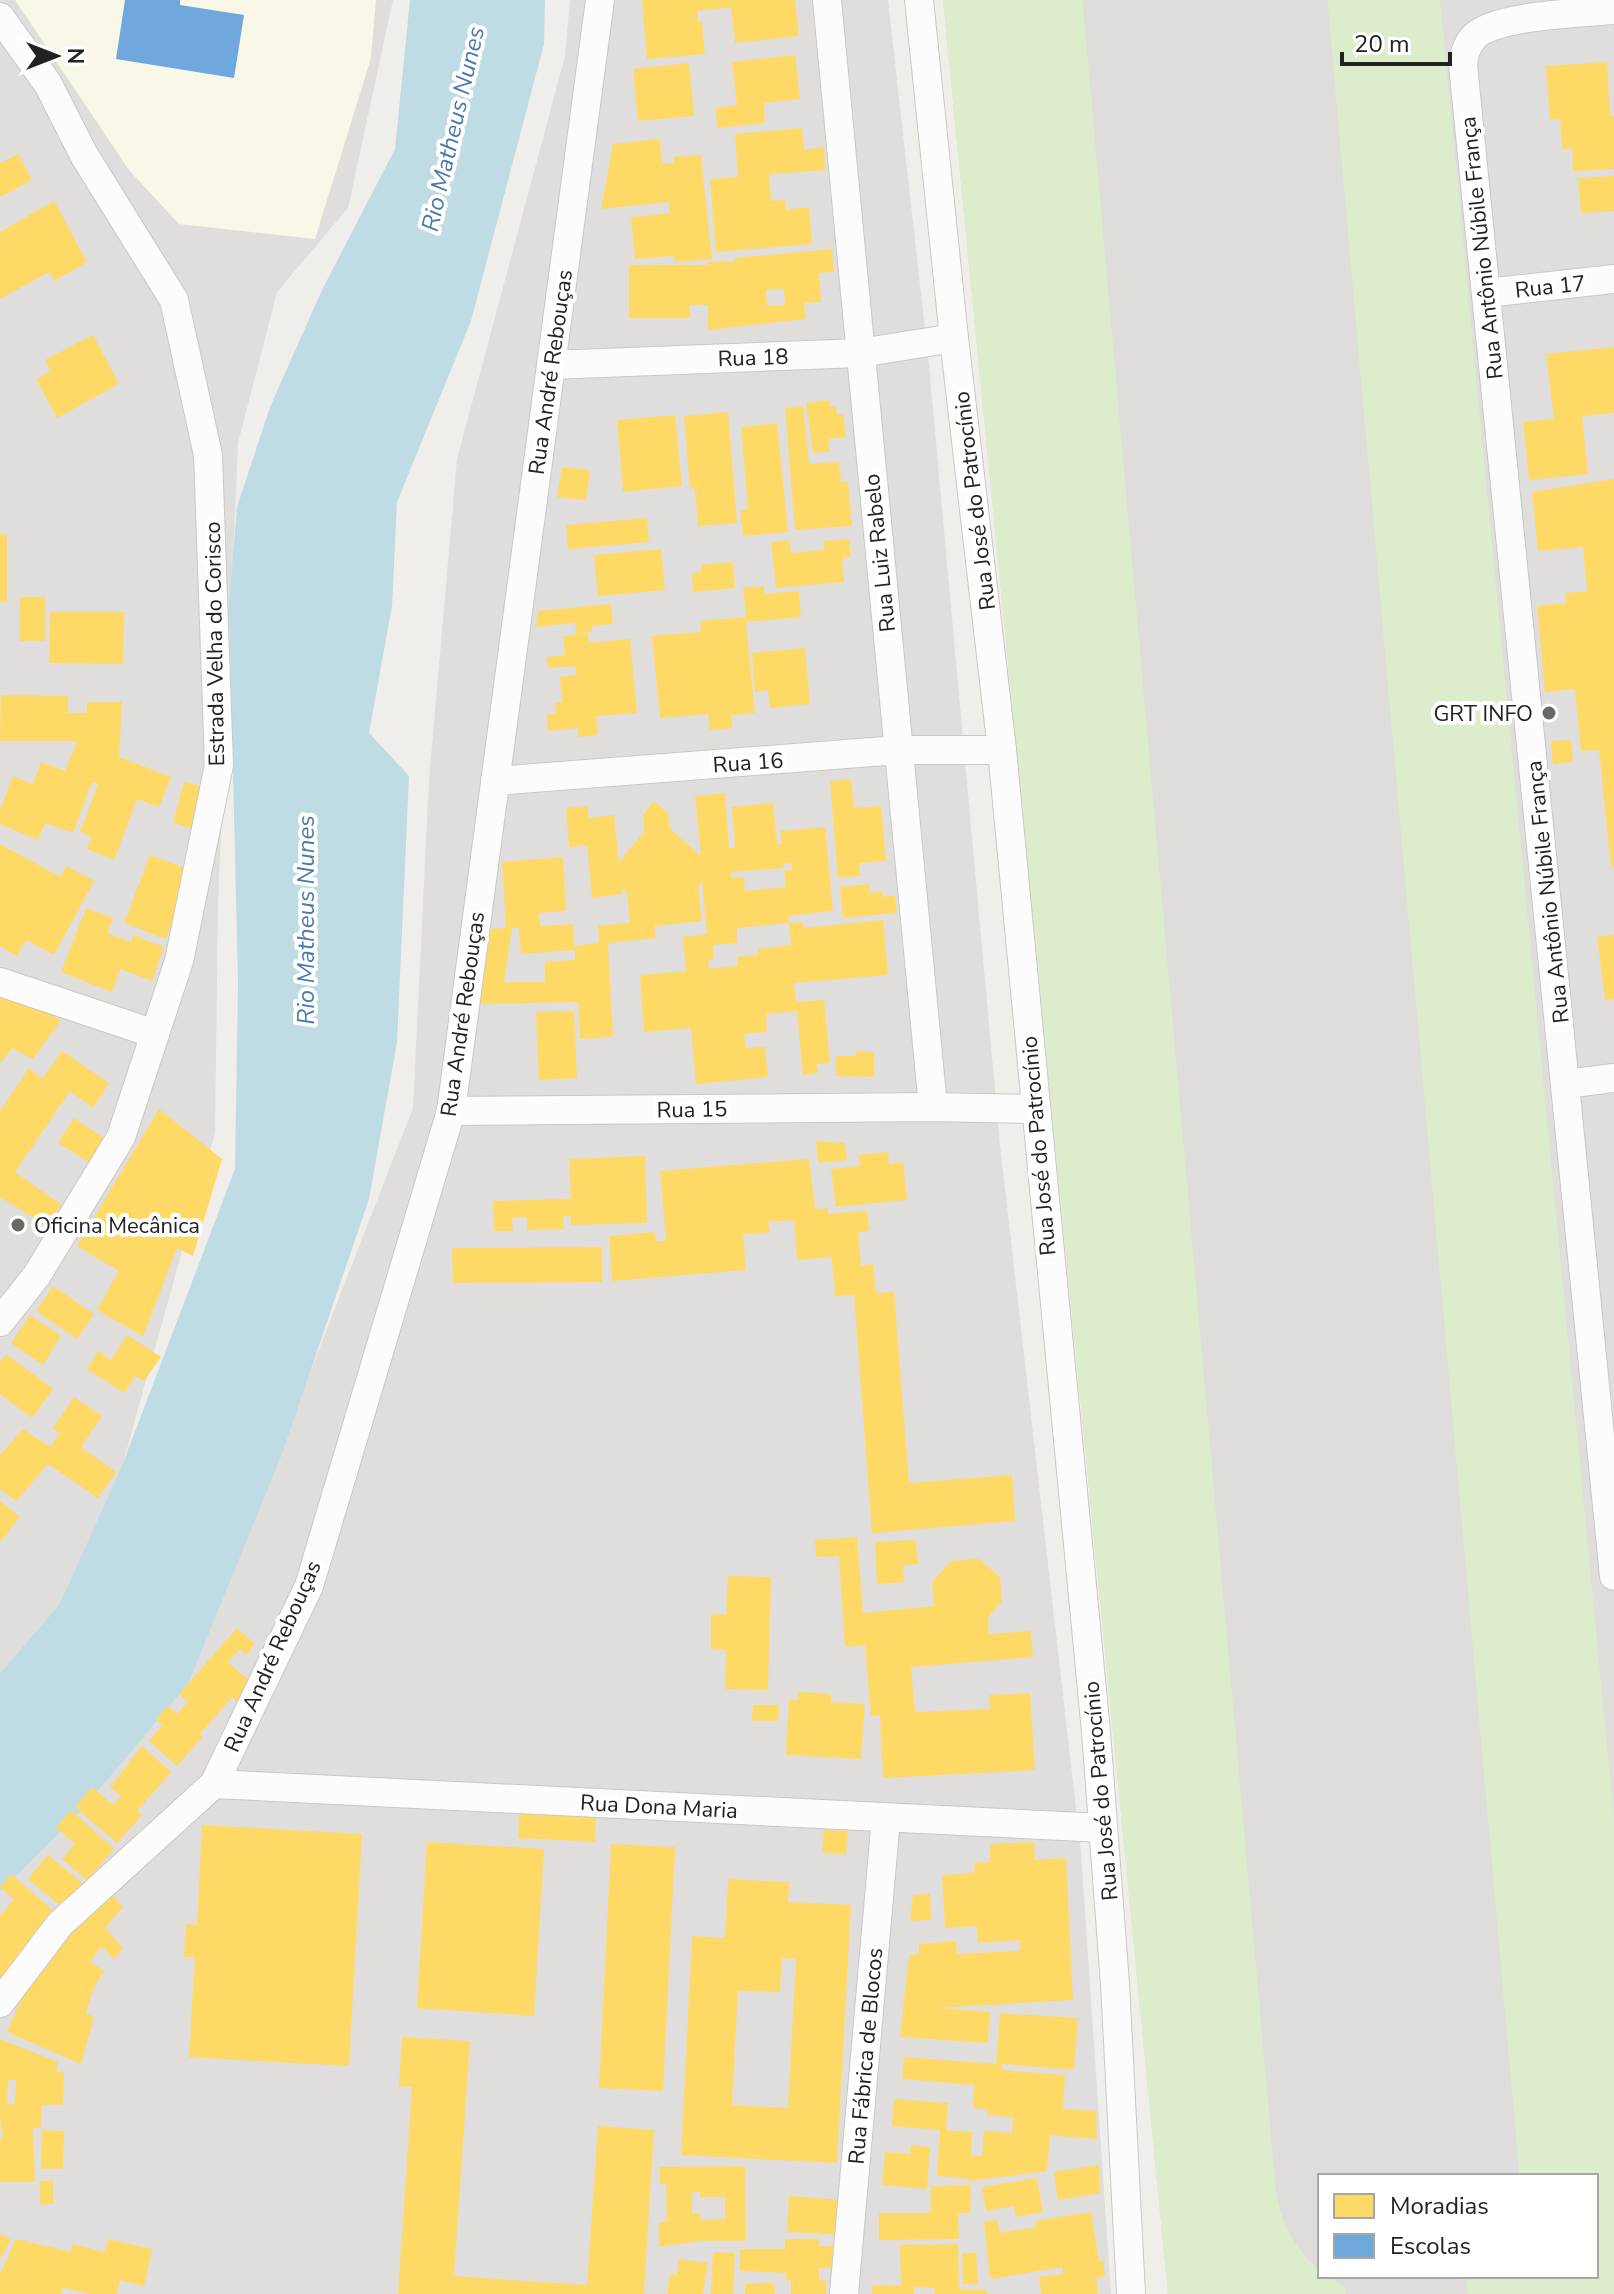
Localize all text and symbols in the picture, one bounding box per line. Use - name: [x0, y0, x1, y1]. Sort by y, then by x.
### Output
- north arrow: [16, 16, 96, 96]
- scale bar: [1342, 16, 1450, 66]
- water label: Rio Matheus Nunes: [414, 23, 492, 235]
- text: 20 m: [1354, 28, 1410, 60]
- text: N: [60, 48, 90, 64]
- street label: Rua Antônio Núbile França: [1453, 115, 1511, 381]
- street label: Rua André Rebouças: [522, 268, 580, 477]
- street label: Rua 17: [1513, 268, 1587, 306]
- street label: Rua 18: [717, 342, 789, 374]
- street label: Rua José do Patrocínio: [947, 390, 1003, 612]
- street label: Rua Luiz Rabelo: [857, 472, 903, 633]
- street label: Estrada Velha do Corisco: [198, 521, 232, 767]
- place label: GRT INFO: [1433, 699, 1533, 729]
- marker: GRT INFO: [1540, 704, 1558, 722]
- street label: Rua 16: [712, 746, 784, 780]
- street label: Rua Antônio Núbile França: [1519, 759, 1577, 1025]
- water label: Rio Matheus Nunes: [290, 815, 322, 1025]
- street label: Rua André Rebouças: [434, 910, 492, 1119]
- street label: Rua José do Patrocínio: [1014, 1035, 1064, 1257]
- street label: Rua 15: [656, 1094, 728, 1126]
- place label: Oficina Mecânica: [34, 1211, 200, 1241]
- marker: Oficina Mecânica: [9, 1216, 27, 1234]
- street label: Rua André Rebouças: [217, 1556, 329, 1757]
- street label: Rua José do Patrocínio: [1076, 1680, 1126, 1902]
- street label: Rua Dona Maria: [579, 1788, 739, 1826]
- street label: Rua Fábrica de Blocos: [842, 1947, 890, 2166]
- legend: [1318, 2174, 1598, 2278]
- text: Moradias: [1390, 2190, 1489, 2222]
- text: Escolas: [1390, 2230, 1471, 2262]

